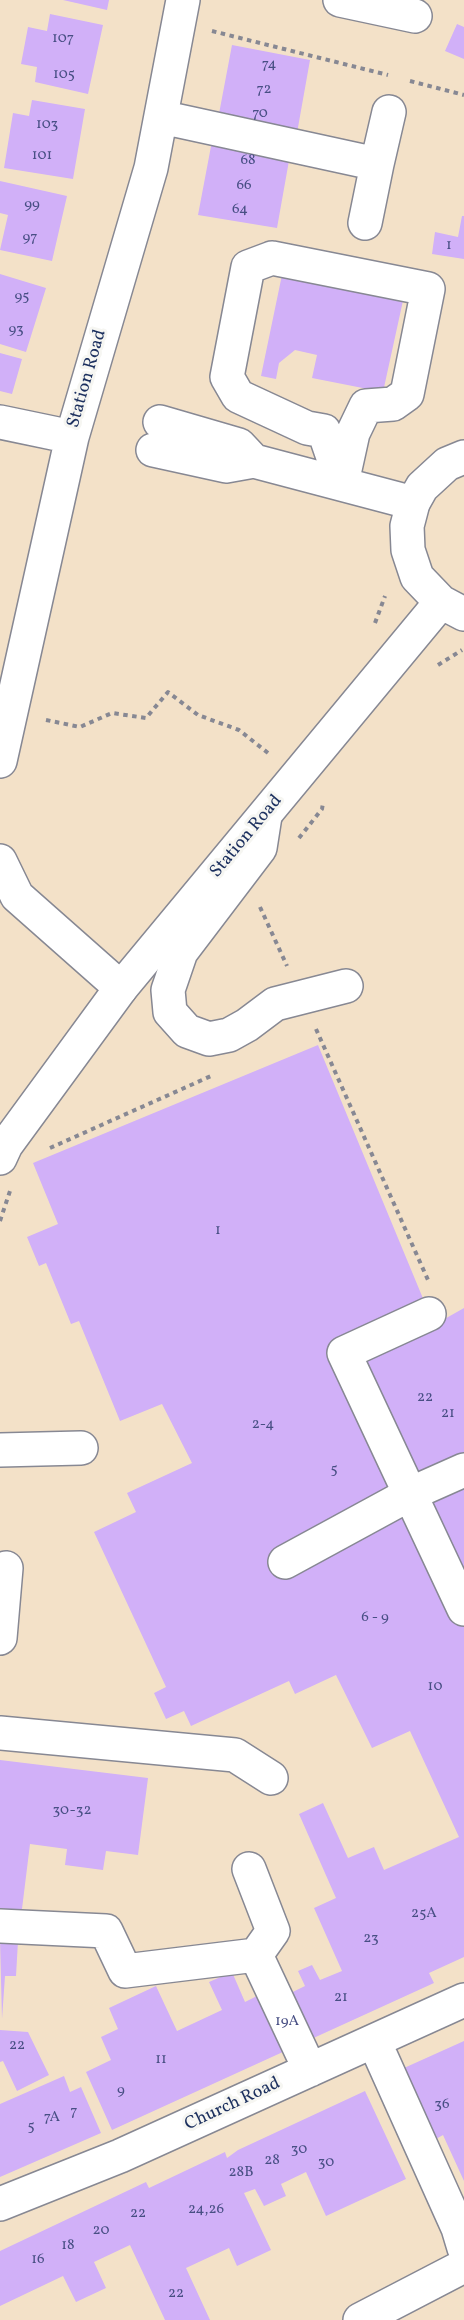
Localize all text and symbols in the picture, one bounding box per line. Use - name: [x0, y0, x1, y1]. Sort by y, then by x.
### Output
- house number: 107: [52, 30, 74, 48]
- house number: 74: [262, 56, 276, 74]
- house number: 105: [53, 66, 75, 84]
- house number: 72: [256, 81, 272, 99]
- house number: 70: [252, 105, 268, 123]
- house number: 103: [36, 116, 58, 134]
- house number: 101: [32, 147, 52, 165]
- house number: 68: [240, 152, 256, 170]
- house number: 66: [236, 177, 252, 195]
- house number: 99: [24, 196, 40, 214]
- house number: 64: [232, 201, 248, 219]
- house number: 97: [22, 229, 38, 247]
- house number: 1: [446, 237, 452, 255]
- house number: 95: [15, 288, 29, 306]
- house number: 93: [8, 321, 24, 339]
- street label: Station Road: [64, 327, 112, 431]
- street label: Station Road: [206, 791, 288, 883]
- house number: 1: [215, 1222, 221, 1240]
- house number: 22: [417, 1389, 433, 1407]
- house number: 21: [441, 1405, 455, 1423]
- house number: 2-4: [252, 1416, 274, 1434]
- house number: 5: [330, 1461, 338, 1479]
- house number: 6 - 9: [361, 1609, 389, 1627]
- house number: 10: [428, 1678, 442, 1696]
- house number: 30-32: [53, 1802, 91, 1820]
- house number: 25A: [411, 1905, 437, 1923]
- house number: 23: [363, 1930, 379, 1948]
- house number: 21: [334, 1989, 348, 2007]
- house number: 19A: [275, 2013, 299, 2031]
- house number: 22: [9, 2037, 25, 2055]
- house number: 11: [155, 2051, 167, 2069]
- street label: Church Road: [182, 2074, 284, 2136]
- house number: 9: [117, 2082, 125, 2100]
- house number: 36: [434, 2096, 450, 2114]
- house number: 7: [70, 2103, 78, 2121]
- house number: 7A: [44, 2109, 60, 2127]
- house number: 5: [27, 2118, 35, 2136]
- house number: 30: [291, 2141, 307, 2159]
- house number: 28: [264, 2152, 280, 2170]
- house number: 30: [318, 2154, 334, 2172]
- house number: 28B: [228, 2164, 254, 2182]
- house number: 24,26: [188, 2201, 224, 2219]
- house number: 22: [130, 2205, 146, 2223]
- house number: 20: [93, 2222, 109, 2240]
- house number: 18: [61, 2237, 75, 2255]
- house number: 16: [31, 2251, 45, 2269]
- house number: 22: [168, 2285, 184, 2303]

